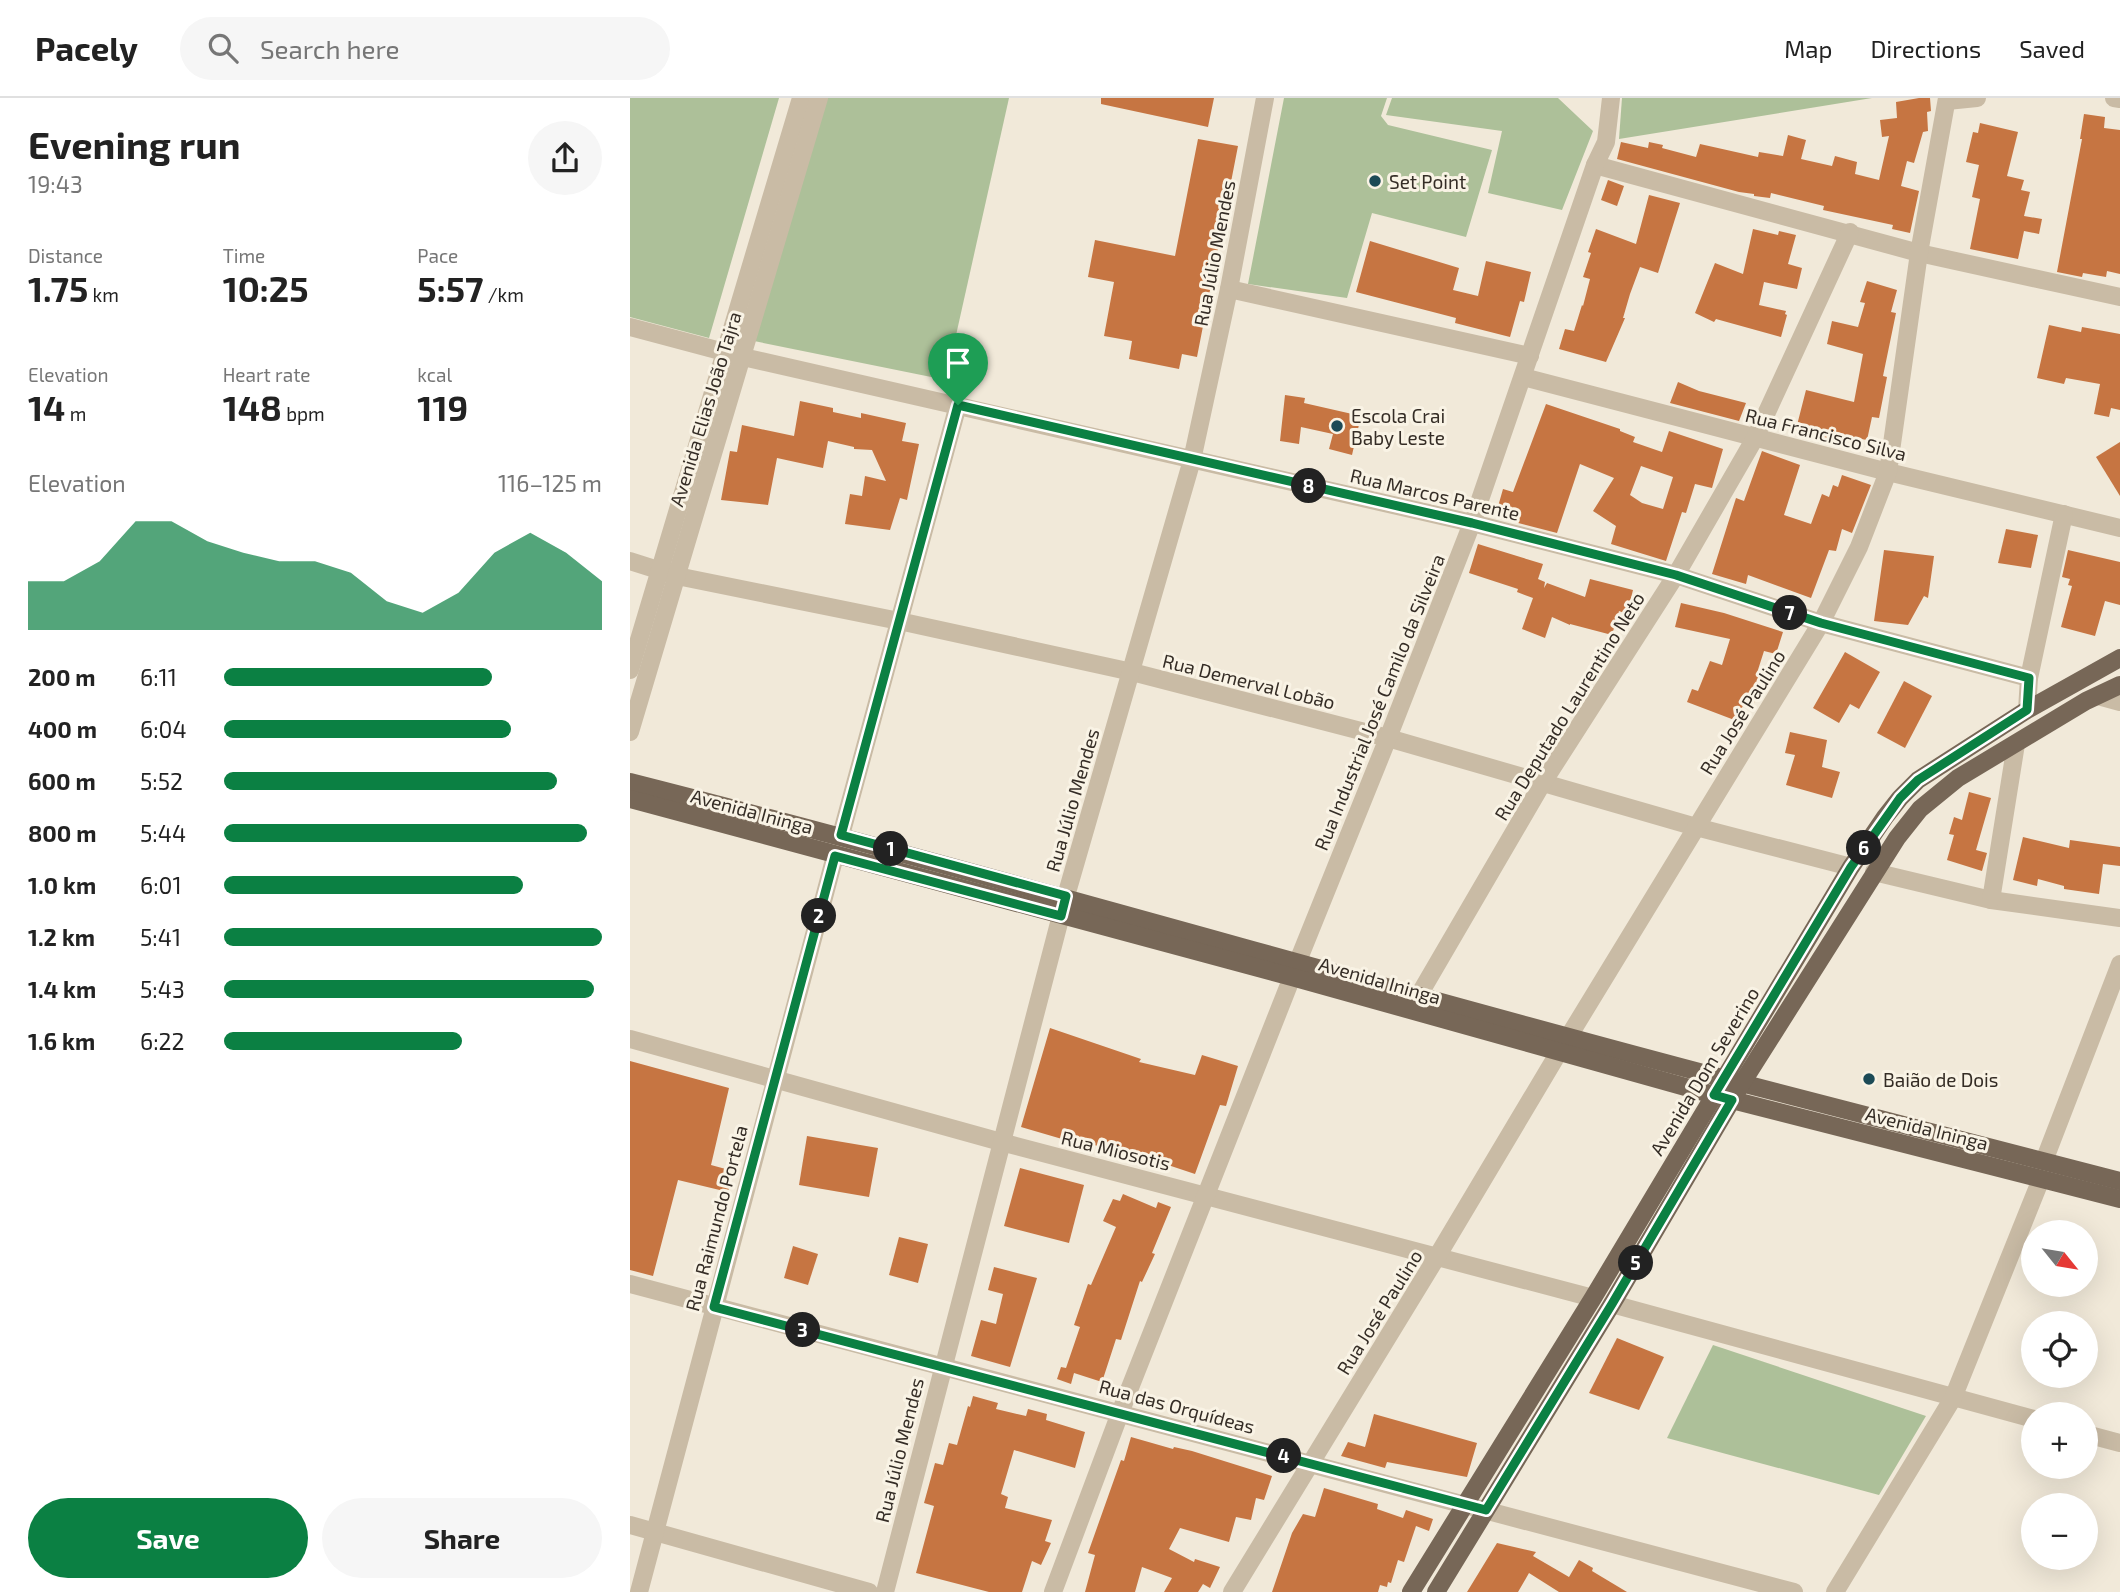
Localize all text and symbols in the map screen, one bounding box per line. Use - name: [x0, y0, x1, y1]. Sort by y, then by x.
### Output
- search box: [180, 17, 670, 80]
- text: Pacely: [35, 28, 138, 68]
- icon: search: [204, 29, 242, 67]
- text: Search here: [260, 33, 400, 64]
- text: Map: [1784, 34, 1832, 63]
- text: Directions: [1870, 34, 1981, 63]
- text: Saved: [2019, 34, 2085, 63]
- text: Evening run: [28, 121, 241, 167]
- button: share: [528, 121, 602, 195]
- text: 19:43: [28, 170, 83, 198]
- place label: Set Point: [1389, 170, 1466, 193]
- marker: Set Point: [1367, 173, 1383, 189]
- street label: Rua Júlio Mendes: [1189, 178, 1239, 328]
- text: Distance: [28, 244, 103, 267]
- text: Time: [223, 244, 265, 267]
- text: Pace: [417, 244, 458, 267]
- text: 1.75: [28, 267, 88, 309]
- text: 10:25: [223, 267, 309, 309]
- text: 5:57: [417, 267, 483, 309]
- text: km: [88, 283, 119, 306]
- text: /km: [483, 283, 524, 306]
- street label: Avenida Elias João Tajra: [664, 309, 746, 509]
- pin: [928, 333, 988, 405]
- icon: arrive: [939, 344, 977, 382]
- text: Elevation: [28, 363, 109, 386]
- text: Heart rate: [223, 363, 311, 386]
- text: kcal: [417, 363, 452, 386]
- text: 14: [28, 386, 65, 428]
- text: 148: [223, 386, 282, 428]
- text: 119: [417, 386, 468, 428]
- text: m: [65, 402, 86, 425]
- text: bpm: [282, 402, 325, 425]
- street label: Rua Francisco Silva: [1743, 403, 1909, 465]
- place label: Escola Crai Baby Leste: [1351, 404, 1445, 449]
- marker: Escola Crai Baby Leste: [1329, 418, 1345, 434]
- street label: Rua Marcos Parente: [1348, 463, 1522, 525]
- pin: 8: [1292, 468, 1326, 504]
- text: Elevation: [28, 469, 126, 497]
- text: 116–125 m: [498, 469, 602, 497]
- text: 8: [1303, 474, 1314, 497]
- street label: Rua Industrial José Camilo da Silveira: [1309, 551, 1449, 853]
- street label: Rua Deputado Laurentino Neto: [1489, 588, 1649, 824]
- pin: 7: [1772, 596, 1808, 630]
- text: 7: [1784, 601, 1795, 624]
- street label: Rua José Paulino: [1694, 645, 1790, 779]
- street label: Rua Demerval Lobão: [1160, 648, 1338, 714]
- text: 200 m: [28, 663, 96, 691]
- text: 6:11: [140, 663, 177, 691]
- text: 400 m: [28, 715, 97, 743]
- text: 6:04: [140, 715, 187, 743]
- street label: Rua Júlio Mendes: [1041, 726, 1103, 874]
- text: 600 m: [28, 767, 96, 795]
- text: 5:52: [140, 767, 183, 795]
- street label: Avenida Ininga: [688, 784, 816, 838]
- text: 800 m: [28, 819, 97, 847]
- text: 5:44: [140, 819, 186, 847]
- pin: 6: [1846, 830, 1882, 866]
- pin: 1: [874, 832, 908, 866]
- text: 6: [1858, 836, 1869, 859]
- text: 1: [886, 837, 895, 860]
- text: 1.0 km: [28, 871, 96, 899]
- text: 6:01: [140, 871, 182, 899]
- pin: 2: [802, 898, 836, 934]
- text: 2: [813, 904, 824, 927]
- text: 1.2 km: [28, 923, 95, 951]
- text: 5:41: [140, 923, 181, 951]
- street label: Avenida Ininga: [1316, 952, 1444, 1008]
- text: 1.4 km: [28, 975, 96, 1003]
- text: 5:43: [140, 975, 185, 1003]
- street label: Avenida Dom Severino: [1645, 983, 1763, 1159]
- text: 1.6 km: [28, 1027, 95, 1055]
- text: 6:22: [140, 1027, 184, 1055]
- place label: Baião de Dois: [1883, 1068, 1998, 1091]
- marker: Baião de Dois: [1861, 1071, 1877, 1087]
- street label: Avenida Ininga: [1863, 1102, 1991, 1154]
- street label: Rua Raimundo Portela: [680, 1122, 752, 1314]
- street label: Rua Miosotis: [1059, 1125, 1173, 1175]
- north arrow: [2021, 1220, 2098, 1297]
- map controls: [2021, 1220, 2098, 1570]
- street label: Rua José Paulino: [1331, 1245, 1427, 1379]
- pin: 5: [1618, 1246, 1654, 1280]
- text: 5: [1630, 1251, 1641, 1274]
- button: locate: [2021, 1311, 2098, 1388]
- pin: 3: [786, 1312, 820, 1348]
- text: 3: [797, 1318, 808, 1341]
- street label: Rua das Orquídeas: [1097, 1374, 1257, 1438]
- street label: Rua Júlio Mendes: [870, 1375, 928, 1525]
- button: +: [2021, 1402, 2098, 1479]
- pin: 4: [1266, 1438, 1302, 1474]
- text: 4: [1277, 1444, 1290, 1467]
- button: −: [2021, 1493, 2098, 1570]
- button: Save: [28, 1498, 308, 1578]
- button: Share: [322, 1498, 602, 1578]

